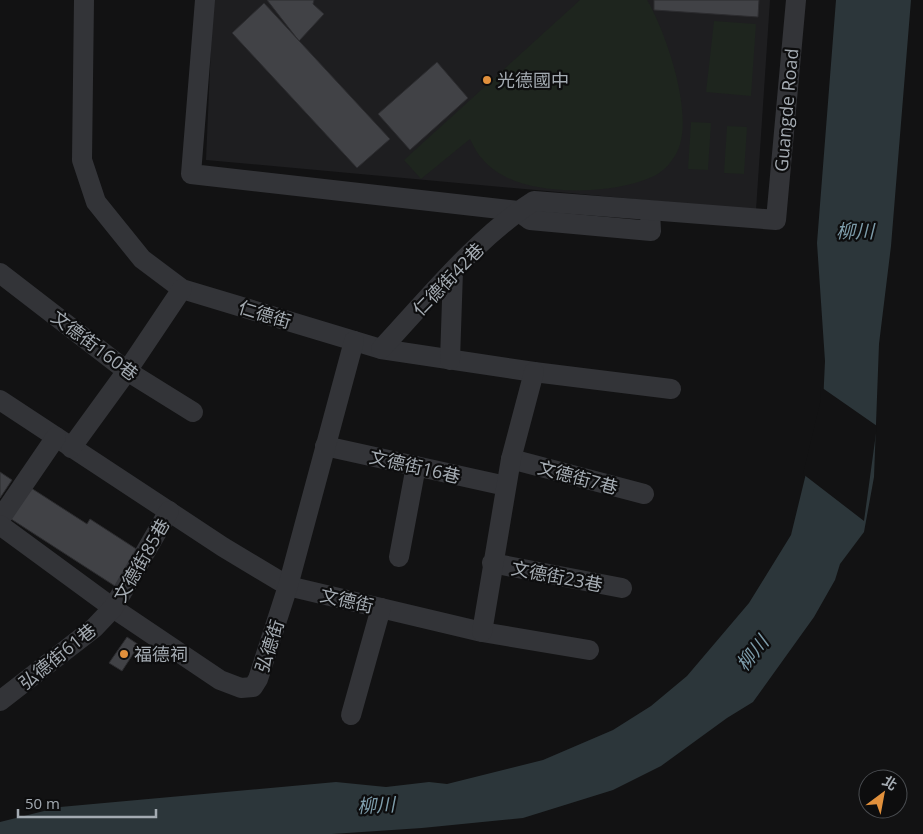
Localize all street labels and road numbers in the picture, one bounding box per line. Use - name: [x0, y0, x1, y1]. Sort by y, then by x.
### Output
- street label: Guangde Road: [769, 47, 803, 173]
- street label: 仁德街42巷: [407, 237, 489, 321]
- street label: 仁德街: [236, 295, 294, 333]
- street label: 文德街160巷: [47, 304, 143, 386]
- street label: 文德街16巷: [367, 444, 463, 488]
- street label: 文德街7巷: [535, 455, 621, 499]
- street label: 文德街85巷: [107, 514, 175, 606]
- street label: 文德街23巷: [509, 555, 605, 597]
- street label: 文德街: [318, 582, 376, 618]
- street label: 弘德街: [249, 617, 289, 675]
- street label: 弘德街61巷: [13, 618, 101, 694]

